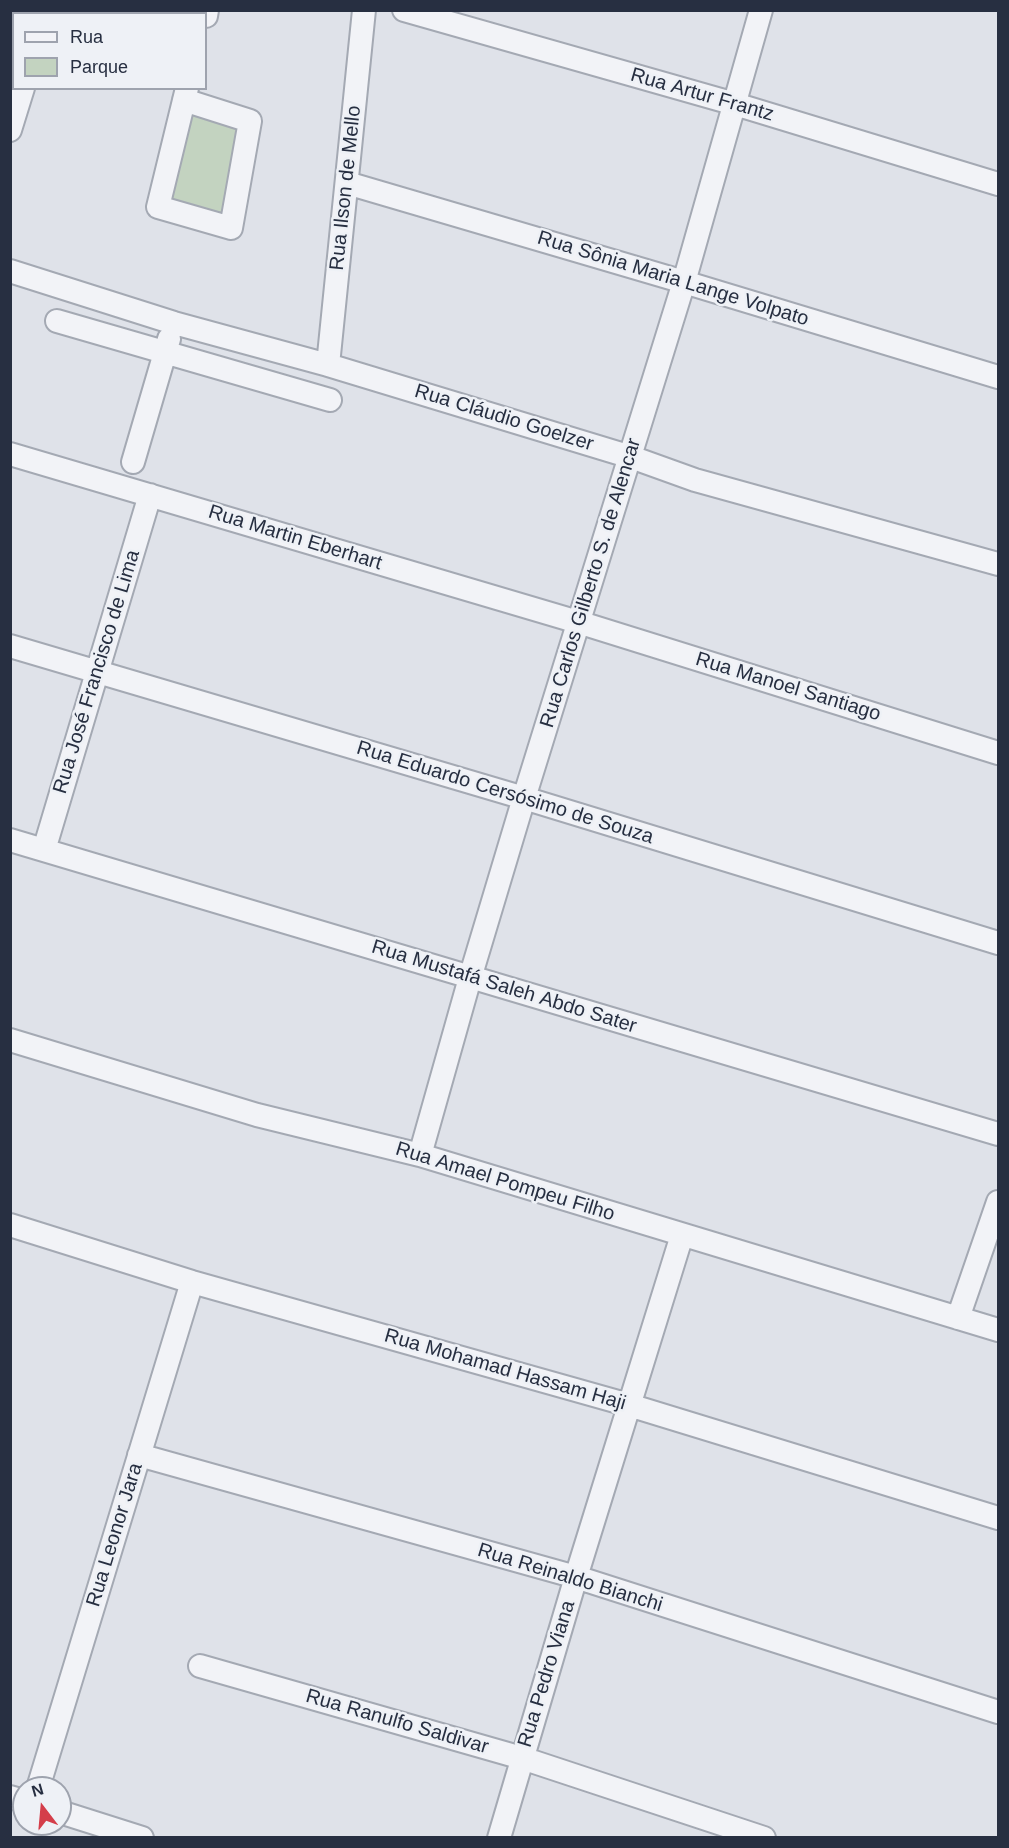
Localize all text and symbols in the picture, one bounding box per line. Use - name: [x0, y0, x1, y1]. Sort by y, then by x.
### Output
- legend: [12, 12, 207, 90]
- text: Rua: [70, 27, 103, 47]
- text: Parque: [70, 57, 128, 77]
- street label: Rua Artur Frantz: [628, 63, 776, 127]
- street label: Rua Ilson de Mello: [325, 104, 367, 272]
- street label: Rua Sônia Maria Lange Volpato: [534, 226, 812, 332]
- street label: Rua Cláudio Goelzer: [412, 379, 596, 457]
- street label: Rua Carlos Gilberto S. de Alencar: [535, 435, 647, 731]
- street label: Rua Martin Eberhart: [205, 500, 385, 576]
- street label: Rua José Francisco de Lima: [48, 547, 146, 797]
- street label: Rua Manoel Santiago: [693, 647, 883, 727]
- street label: Rua Eduardo Cersósimo de Souza: [354, 736, 656, 850]
- street label: Rua Mustafá Saleh Abdo Sater: [369, 935, 639, 1039]
- street label: Rua Amael Pompeu Filho: [393, 1137, 617, 1227]
- street label: Rua Mohamad Hassam Haji: [381, 1324, 629, 1416]
- street label: Rua Leonor Jara: [82, 1460, 148, 1610]
- street label: Rua Reinaldo Bianchi: [475, 1538, 665, 1618]
- street label: Rua Pedro Viana: [513, 1598, 581, 1750]
- street label: Rua Ranulfo Saldivar: [303, 1684, 491, 1760]
- north arrow: [12, 1776, 72, 1836]
- text: N: [30, 1780, 45, 1800]

